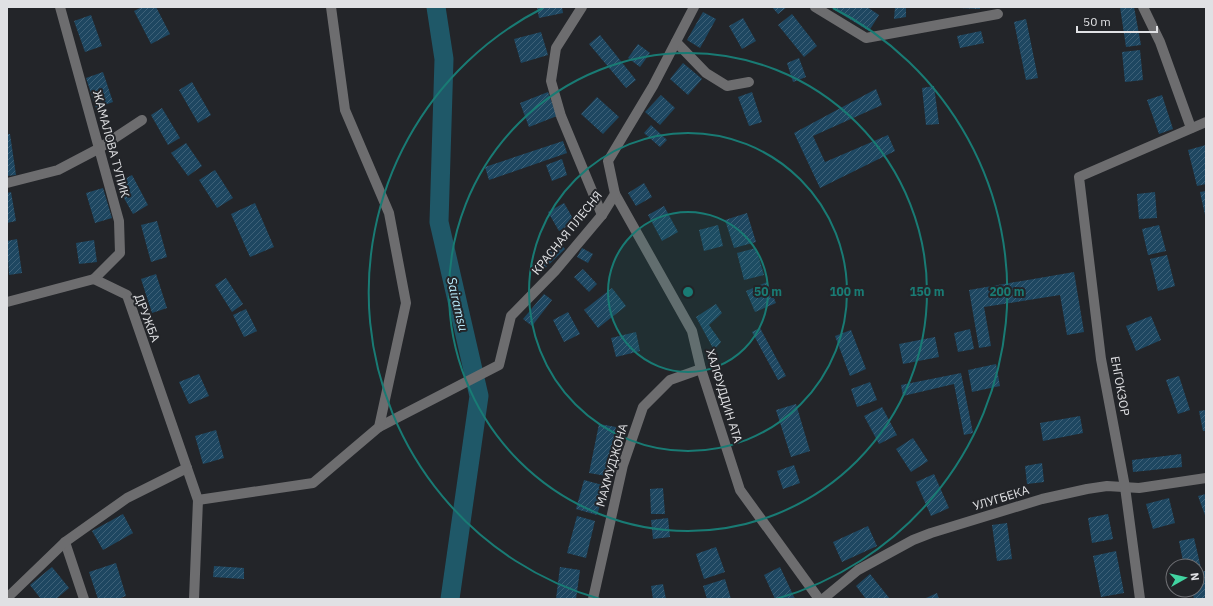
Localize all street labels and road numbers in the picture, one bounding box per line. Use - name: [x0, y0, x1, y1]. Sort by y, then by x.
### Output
- street label: ЖАМАЛОВА ТУПИК: [90, 88, 133, 199]
- street label: КРАСНАЯ ПЛЕСНЯ: [528, 188, 605, 278]
- street label: ДРУЖБА: [131, 292, 164, 344]
- street label: ХАЛФУДДИН АТА: [703, 347, 746, 445]
- street label: ЕНГОКЗОР: [1108, 355, 1133, 417]
- street label: МАХМУДЖОНА: [592, 421, 631, 508]
- street label: УЛУГБЕКА: [971, 482, 1031, 513]

